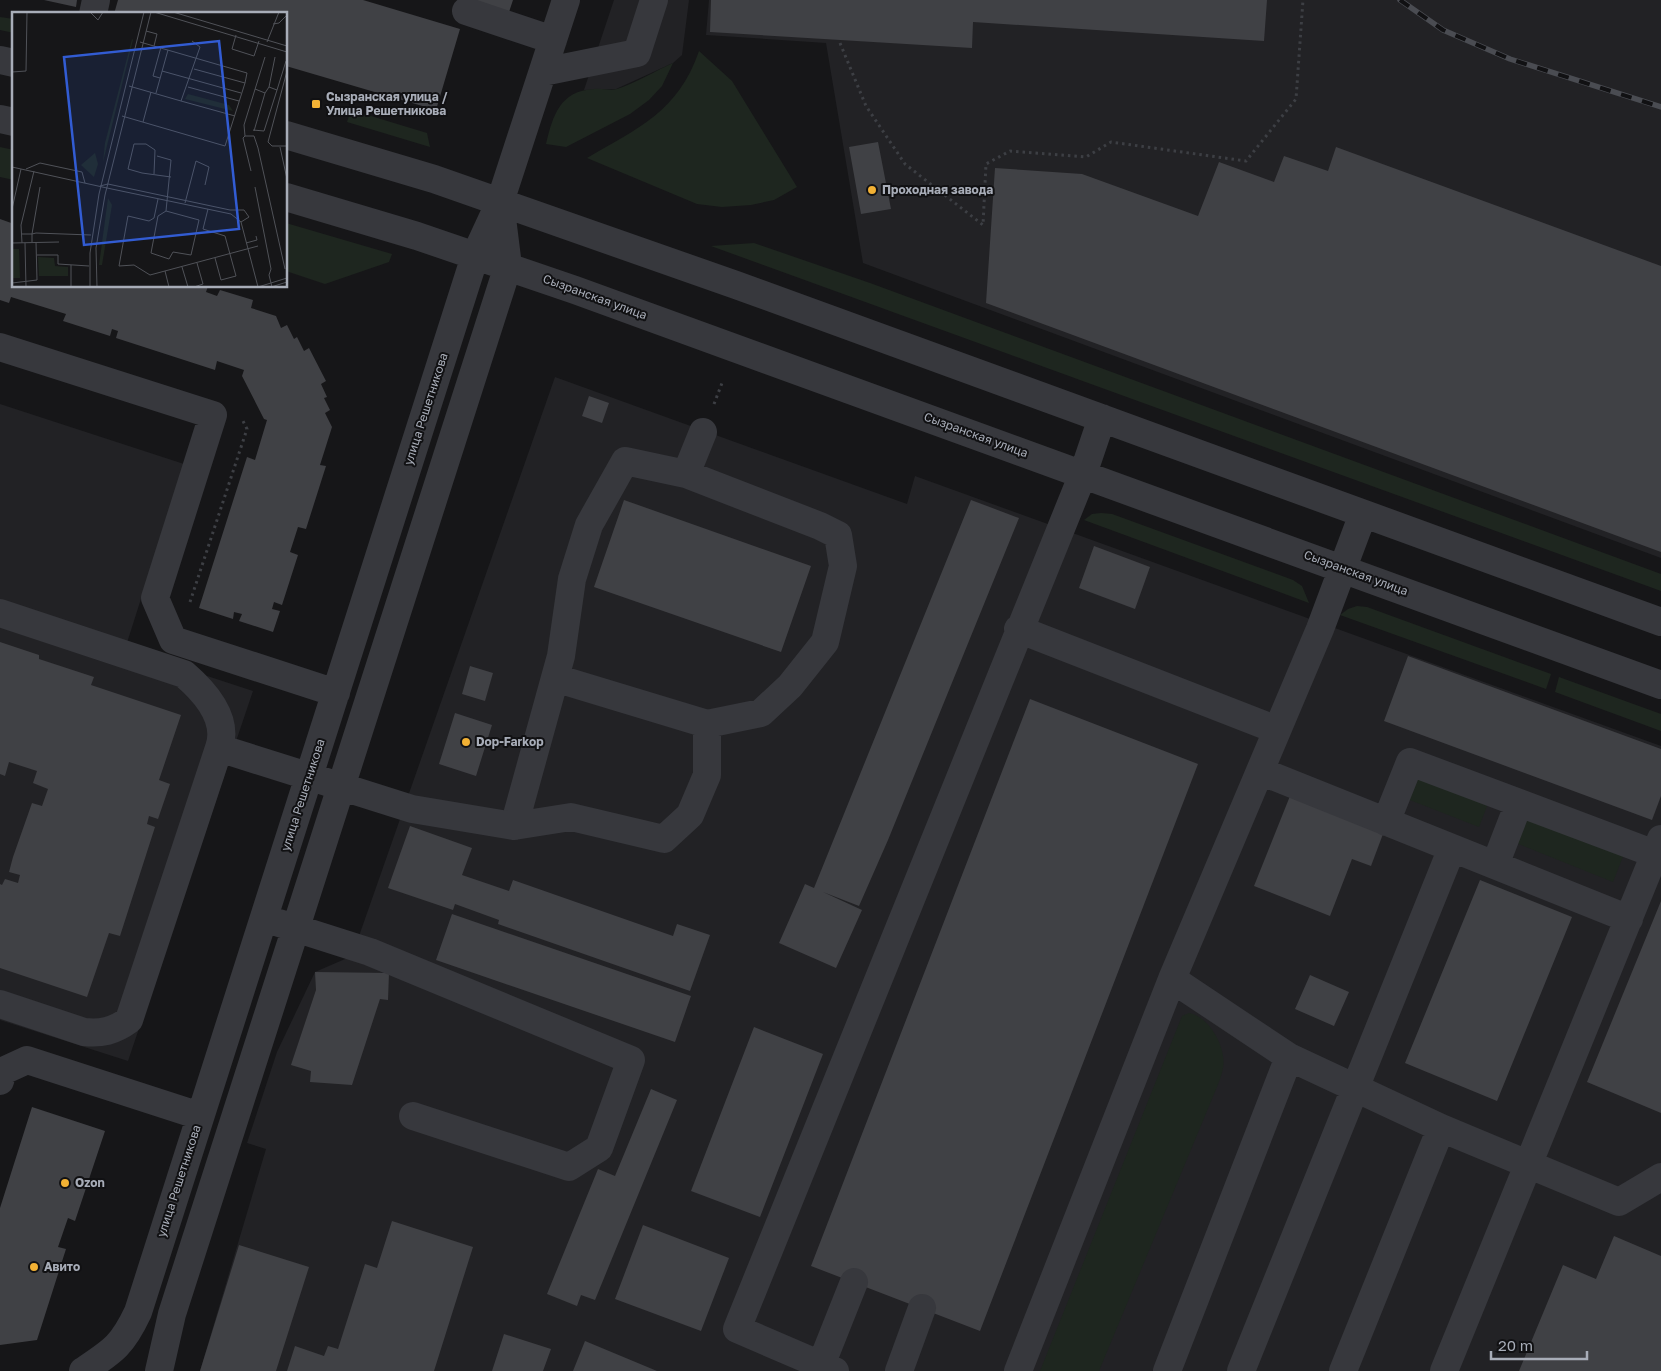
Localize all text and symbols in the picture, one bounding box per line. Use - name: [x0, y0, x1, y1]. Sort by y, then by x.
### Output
- inset map: [12, 12, 288, 288]
- place label: Сызранская улица / Улица Решетникова: [326, 89, 448, 118]
- marker: Сызранская улица / Улица Решетникова: [310, 98, 322, 110]
- place label: Проходная завода: [882, 182, 993, 197]
- marker: Проходная завода: [866, 184, 878, 196]
- street label: Сызранская улица: [541, 271, 649, 322]
- street label: улица Решетникова: [400, 351, 451, 467]
- street label: Сызранская улица: [922, 409, 1030, 460]
- street label: Сызранская улица: [1302, 547, 1410, 598]
- place label: Dop-Farkop: [476, 734, 544, 749]
- marker: Dop-Farkop: [460, 736, 472, 748]
- street label: улица Решетникова: [277, 737, 328, 853]
- street label: улица Решетникова: [153, 1123, 204, 1239]
- place label: Ozon: [75, 1175, 105, 1190]
- marker: Ozon: [59, 1177, 71, 1189]
- place label: Авито: [44, 1259, 80, 1274]
- marker: Авито: [28, 1261, 40, 1273]
- scale bar: [1491, 1328, 1587, 1360]
- text: 20 m: [1498, 1336, 1533, 1354]

